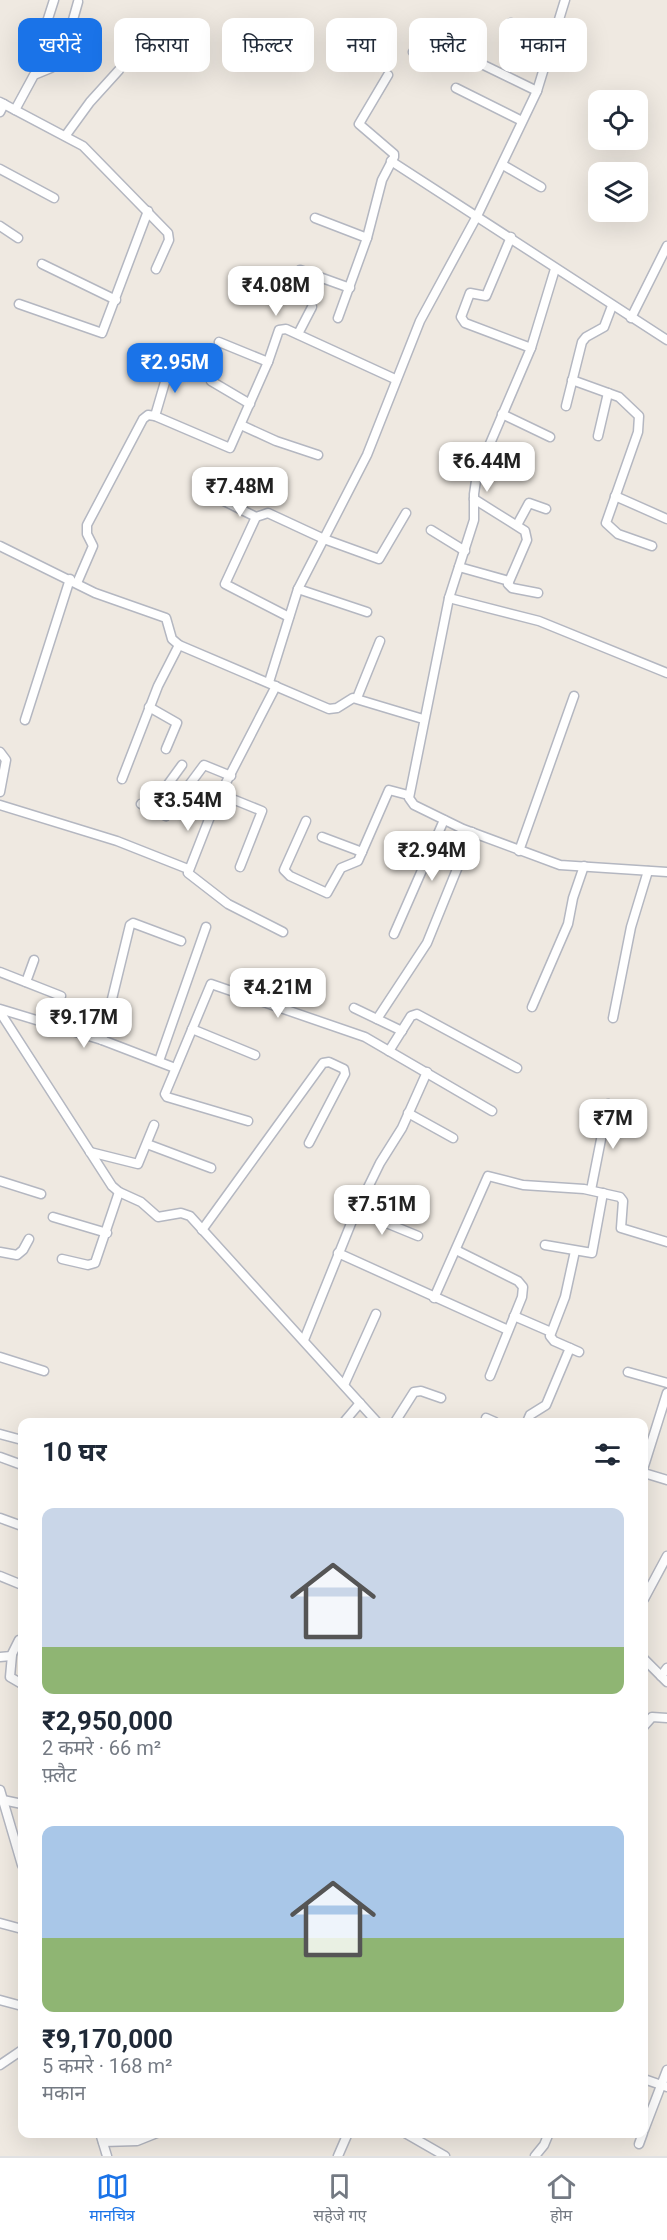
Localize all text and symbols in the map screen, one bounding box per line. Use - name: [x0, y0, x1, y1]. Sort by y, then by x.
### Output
- chip: खरीदें: [18, 18, 102, 72]
- chip: किराया: [114, 18, 210, 72]
- chip: फ़िल्टर: [222, 18, 314, 72]
- chip: नया: [326, 18, 397, 72]
- chip: फ़्लैट: [409, 18, 487, 72]
- chip: मकान: [499, 18, 587, 72]
- map controls: [588, 90, 648, 222]
- button: locate: [588, 90, 648, 150]
- button: layers: [588, 162, 648, 222]
- pin: ₹4.08M: [227, 266, 325, 317]
- text: ₹4.08M: [242, 273, 310, 297]
- pin: ₹2.95M: [126, 343, 224, 394]
- text: ₹2.95M: [141, 350, 209, 374]
- pin: ₹6.44M: [438, 442, 536, 493]
- text: ₹6.44M: [453, 449, 521, 473]
- pin: ₹7.48M: [191, 467, 289, 518]
- text: ₹7.48M: [206, 474, 274, 498]
- pin: ₹3.54M: [139, 781, 237, 832]
- text: ₹3.54M: [154, 788, 222, 812]
- pin: ₹2.94M: [383, 831, 481, 882]
- text: ₹2.94M: [398, 838, 466, 862]
- pin: ₹4.21M: [229, 968, 327, 1019]
- text: ₹4.21M: [244, 975, 312, 999]
- pin: ₹9.17M: [35, 998, 133, 1049]
- text: ₹9.17M: [50, 1005, 118, 1029]
- pin: ₹7M: [584, 1099, 642, 1150]
- text: ₹7M: [593, 1106, 633, 1130]
- pin: ₹7.51M: [333, 1185, 431, 1236]
- text: ₹7.51M: [348, 1192, 416, 1216]
- text: 10 घर: [42, 1437, 107, 1467]
- icon: filters: [591, 1438, 624, 1471]
- icon: home: [279, 1547, 387, 1655]
- text: ₹2,950,000: [42, 1706, 173, 1736]
- text: 2 कमरे · 66 m²: [42, 1736, 161, 1760]
- text: फ़्लैट: [42, 1763, 77, 1787]
- icon: home: [279, 1865, 387, 1973]
- text: ₹9,170,000: [42, 2024, 173, 2054]
- text: 5 कमरे · 168 m²: [42, 2054, 172, 2078]
- text: मकान: [42, 2081, 86, 2105]
- tab: मानचित्र: [89, 2170, 135, 2228]
- tab: सहेजे गए: [313, 2170, 366, 2228]
- tab: होम: [545, 2170, 578, 2228]

